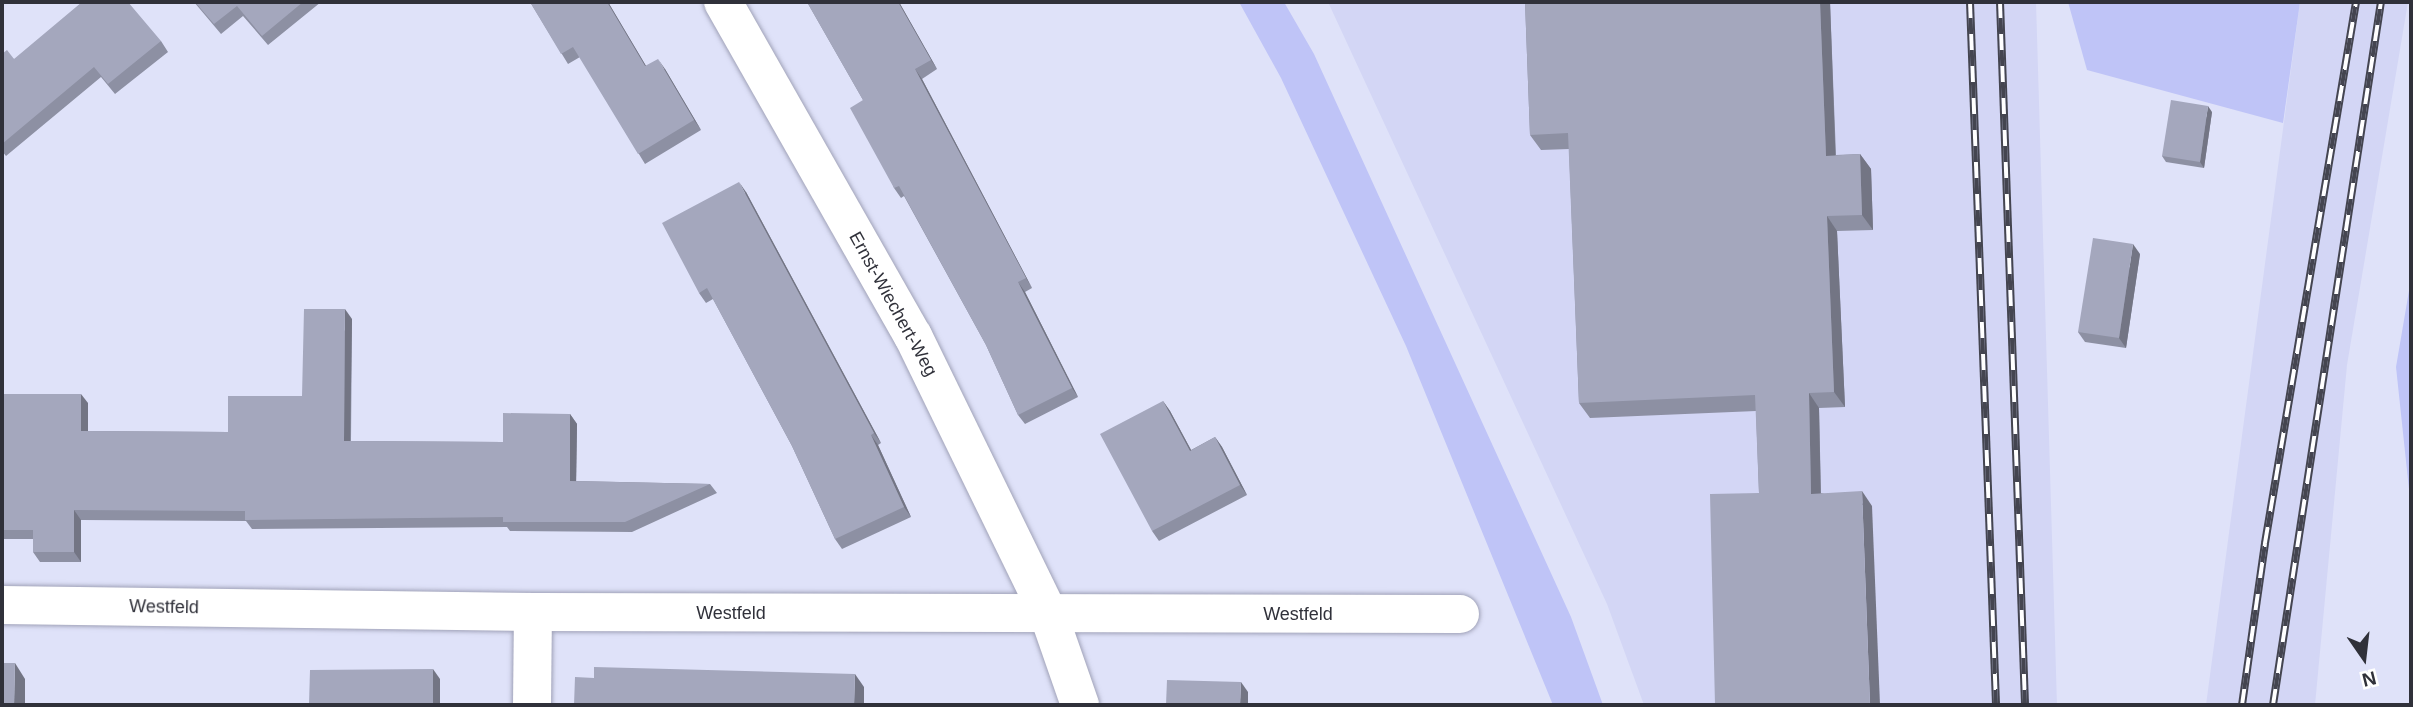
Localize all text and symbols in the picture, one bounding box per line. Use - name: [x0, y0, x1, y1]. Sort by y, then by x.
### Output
- street label: Ernst-Wiechert-Weg: [844, 228, 942, 380]
- street label: Westfeld: [129, 596, 199, 618]
- street label: Westfeld: [696, 602, 766, 624]
- street label: Westfeld: [1263, 603, 1333, 625]
- north arrow: [2329, 623, 2399, 693]
- text: N: [2360, 667, 2378, 691]

